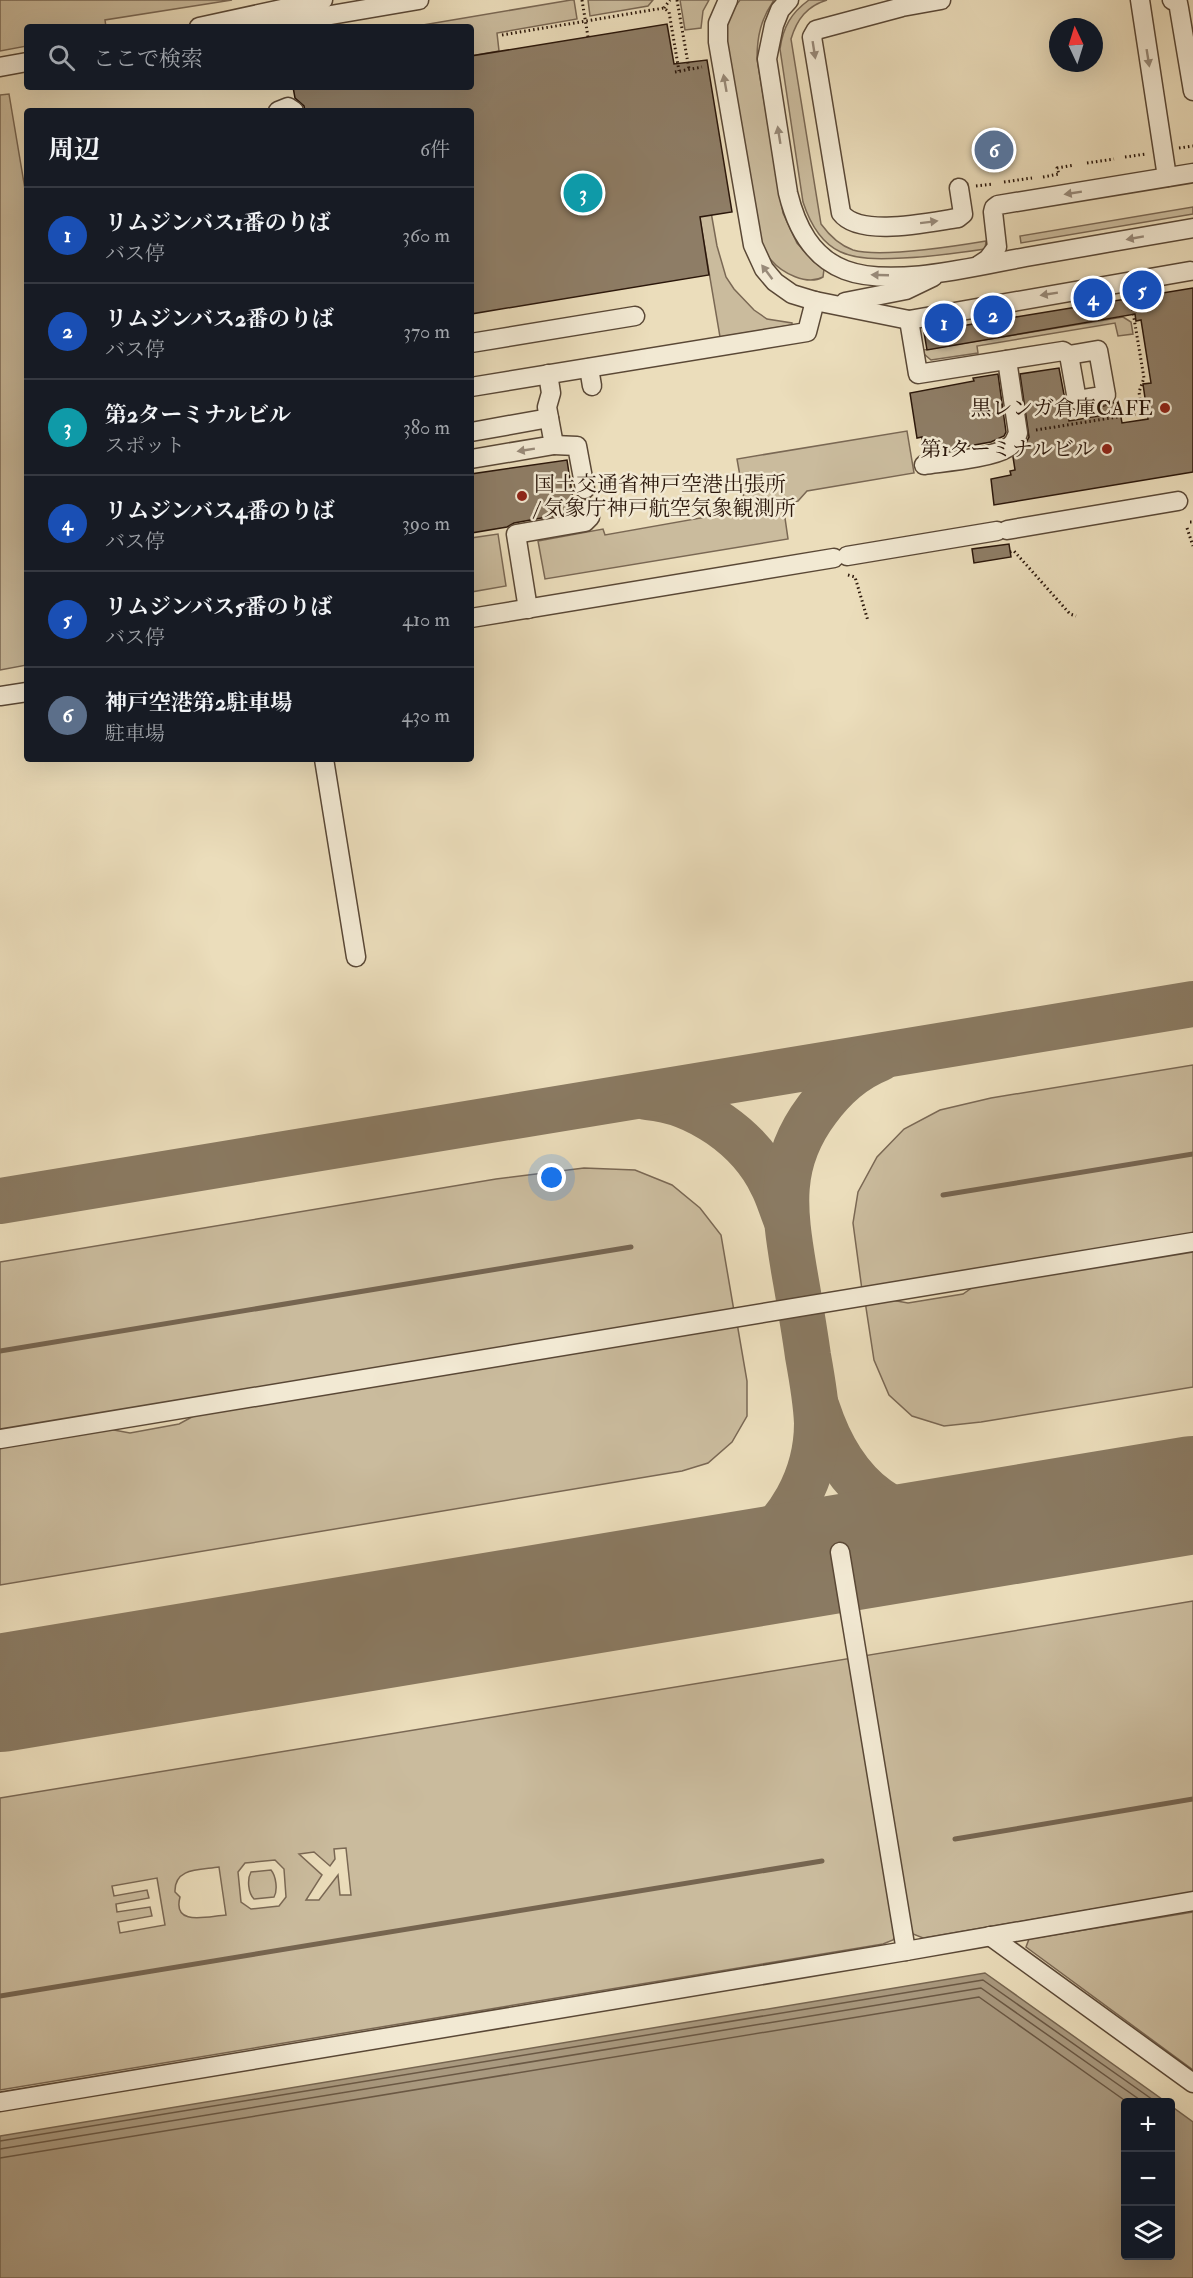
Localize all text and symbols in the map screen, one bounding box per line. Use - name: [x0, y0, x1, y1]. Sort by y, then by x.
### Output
- north arrow: [1049, 18, 1103, 72]
- search box: [24, 24, 474, 90]
- icon: search: [45, 41, 78, 74]
- one-way arrow: [810, 41, 819, 60]
- text: ここで検索: [93, 45, 203, 73]
- one-way arrow: [1144, 49, 1153, 68]
- one-way arrow: [720, 73, 729, 92]
- one-way arrow: [775, 126, 784, 145]
- pin: 6: [974, 128, 1014, 172]
- text: 周辺: [48, 134, 100, 166]
- text: 6件: [420, 137, 450, 162]
- pin: 3: [564, 170, 602, 216]
- one-way arrow: [1064, 188, 1083, 197]
- text: リムジンバス1番のりば: [105, 209, 331, 237]
- one-way arrow: [920, 217, 939, 227]
- text: 1: [64, 223, 71, 248]
- text: 360 m: [402, 223, 450, 248]
- one-way arrow: [1126, 234, 1145, 243]
- text: バス停: [105, 241, 165, 266]
- one-way arrow: [761, 264, 773, 279]
- pin: 5: [1122, 268, 1162, 312]
- one-way arrow: [871, 271, 890, 280]
- pin: 4: [1074, 276, 1112, 320]
- one-way arrow: [1040, 290, 1059, 299]
- pin: 2: [974, 292, 1012, 338]
- pin: 1: [924, 300, 964, 346]
- text: リムジンバス2番のりば: [105, 305, 334, 333]
- text: 2: [62, 319, 73, 344]
- text: 370 m: [403, 319, 450, 344]
- text: バス停: [105, 337, 165, 362]
- place label: 黒レンガ倉庫CAFE: [971, 395, 1153, 422]
- text: 第2ターミナルビル: [105, 401, 291, 429]
- marker: 黒レンガ倉庫CAFE: [1158, 401, 1172, 415]
- text: 3: [64, 415, 71, 440]
- text: 380 m: [403, 415, 450, 440]
- text: スポット: [105, 433, 185, 458]
- place label: 第1ターミナルビル: [921, 436, 1095, 463]
- marker: 第1ターミナルビル: [1100, 442, 1114, 456]
- one-way arrow: [516, 445, 535, 454]
- place label: 国土交通省神戸空港出張所 / 気象庁神戸航空気象観測所: [532, 471, 796, 522]
- marker: 国土交通省神戸空港出張所 / 気象庁神戸航空気象観測所: [515, 489, 529, 503]
- text: リムジンバス4番のりば: [105, 497, 335, 525]
- text: 4: [62, 511, 73, 536]
- text: 390 m: [402, 511, 450, 536]
- text: バス停: [105, 529, 165, 554]
- text: リムジンバス5番のりば: [105, 593, 333, 621]
- text: 5: [63, 607, 72, 632]
- text: 410 m: [402, 607, 450, 632]
- text: バス停: [105, 625, 165, 650]
- text: 神戸空港第2駐車場: [105, 689, 292, 717]
- text: 6: [62, 703, 73, 728]
- text: 430 m: [402, 703, 450, 728]
- text: 駐車場: [105, 721, 165, 746]
- your location: [537, 1163, 566, 1192]
- map controls: [1121, 2098, 1175, 2260]
- button: +: [1121, 2098, 1175, 2152]
- button: −: [1121, 2152, 1175, 2206]
- button: layers: [1121, 2206, 1175, 2260]

